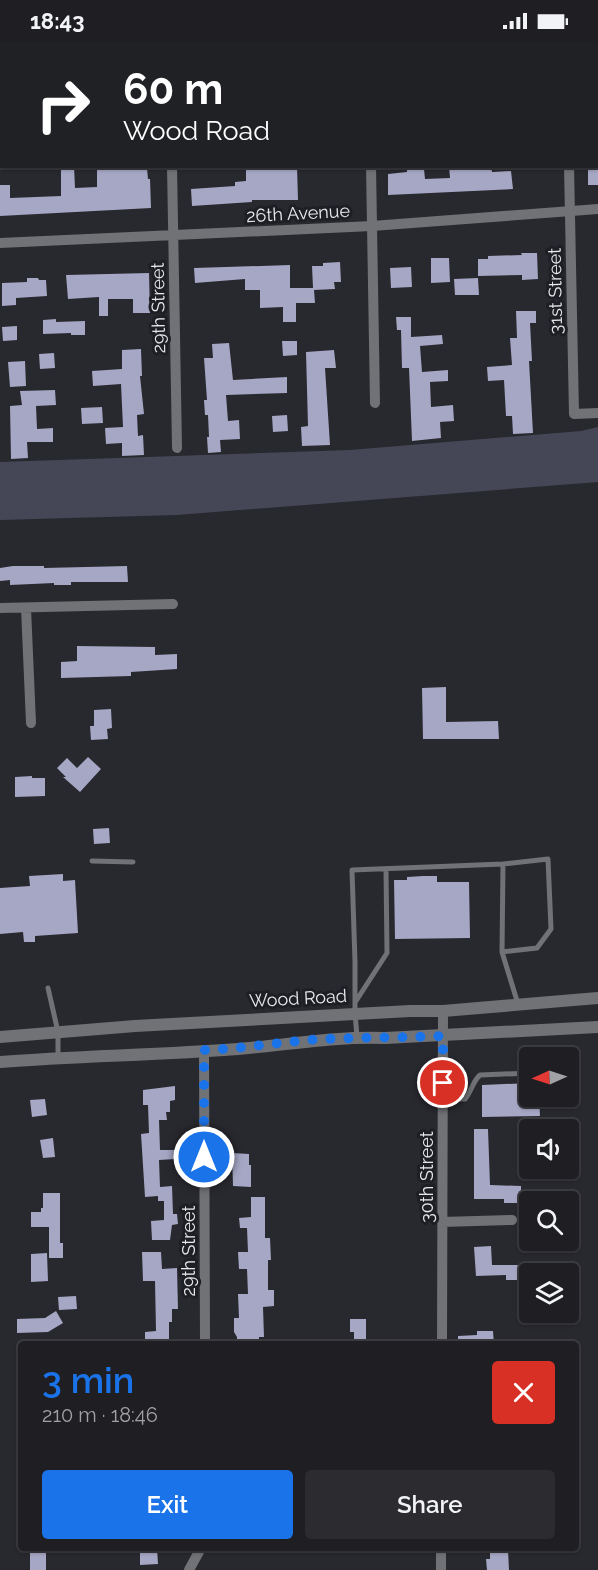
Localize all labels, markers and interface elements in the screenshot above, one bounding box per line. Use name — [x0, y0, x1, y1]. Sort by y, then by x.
text: 18:43 — [30, 8, 84, 34]
text: 60 m — [123, 65, 223, 114]
icon: right — [24, 66, 102, 144]
text: Wood Road — [123, 115, 270, 146]
street label: 26th Avenue — [246, 200, 351, 226]
street label: 31st Street — [544, 248, 566, 334]
street label: 29th Street — [147, 262, 169, 354]
street label: Wood Road — [249, 985, 347, 1011]
north arrow — [519, 1047, 579, 1107]
map controls — [519, 1047, 579, 1323]
pin — [417, 1057, 468, 1108]
icon: arrive — [426, 1066, 459, 1099]
button: sound — [519, 1119, 579, 1179]
position arrow — [172, 1125, 236, 1189]
street label: 30th Street — [416, 1131, 437, 1223]
button: search — [519, 1191, 579, 1251]
street label: 29th Street — [178, 1206, 199, 1296]
button: layers — [519, 1263, 579, 1323]
text: 3 min — [42, 1359, 134, 1401]
button: close — [492, 1361, 555, 1424]
text: 210 m · 18:46 — [42, 1403, 158, 1427]
button: Exit — [42, 1470, 293, 1539]
button: Share — [305, 1470, 555, 1539]

